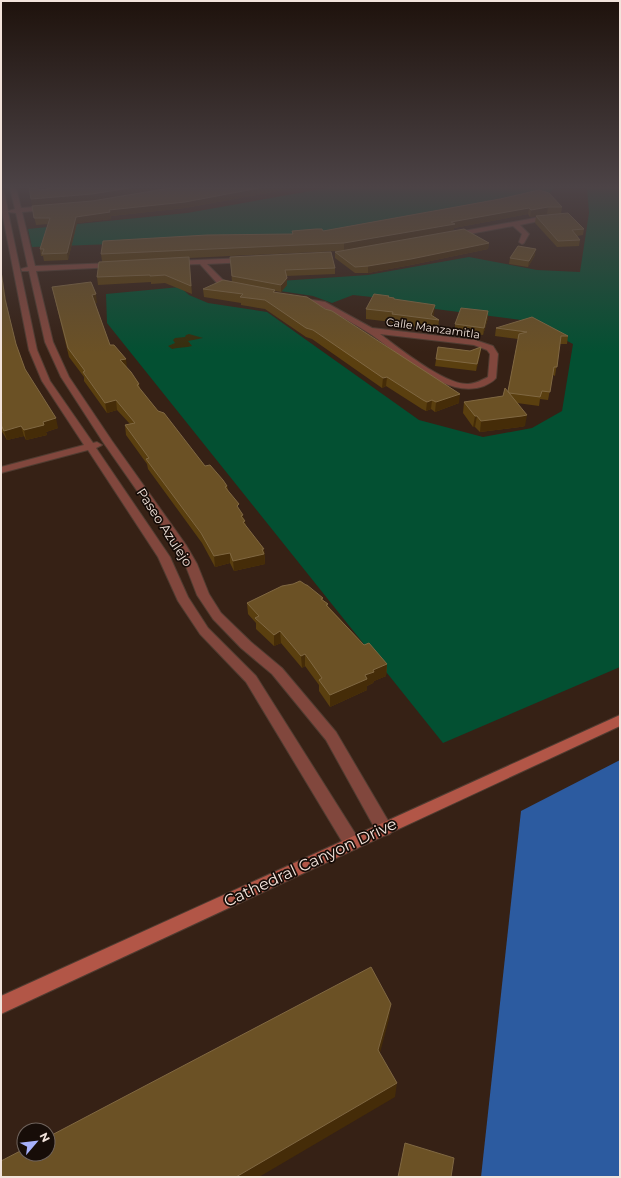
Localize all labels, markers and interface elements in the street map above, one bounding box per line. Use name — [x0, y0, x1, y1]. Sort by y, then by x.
street label: Calle Manzamitla — [385, 314, 481, 342]
street label: Paseo Azulejo — [134, 485, 196, 569]
street label: Cathedral Canyon Drive — [221, 814, 400, 911]
north arrow — [16, 1122, 56, 1162]
text: N — [37, 1130, 53, 1145]

